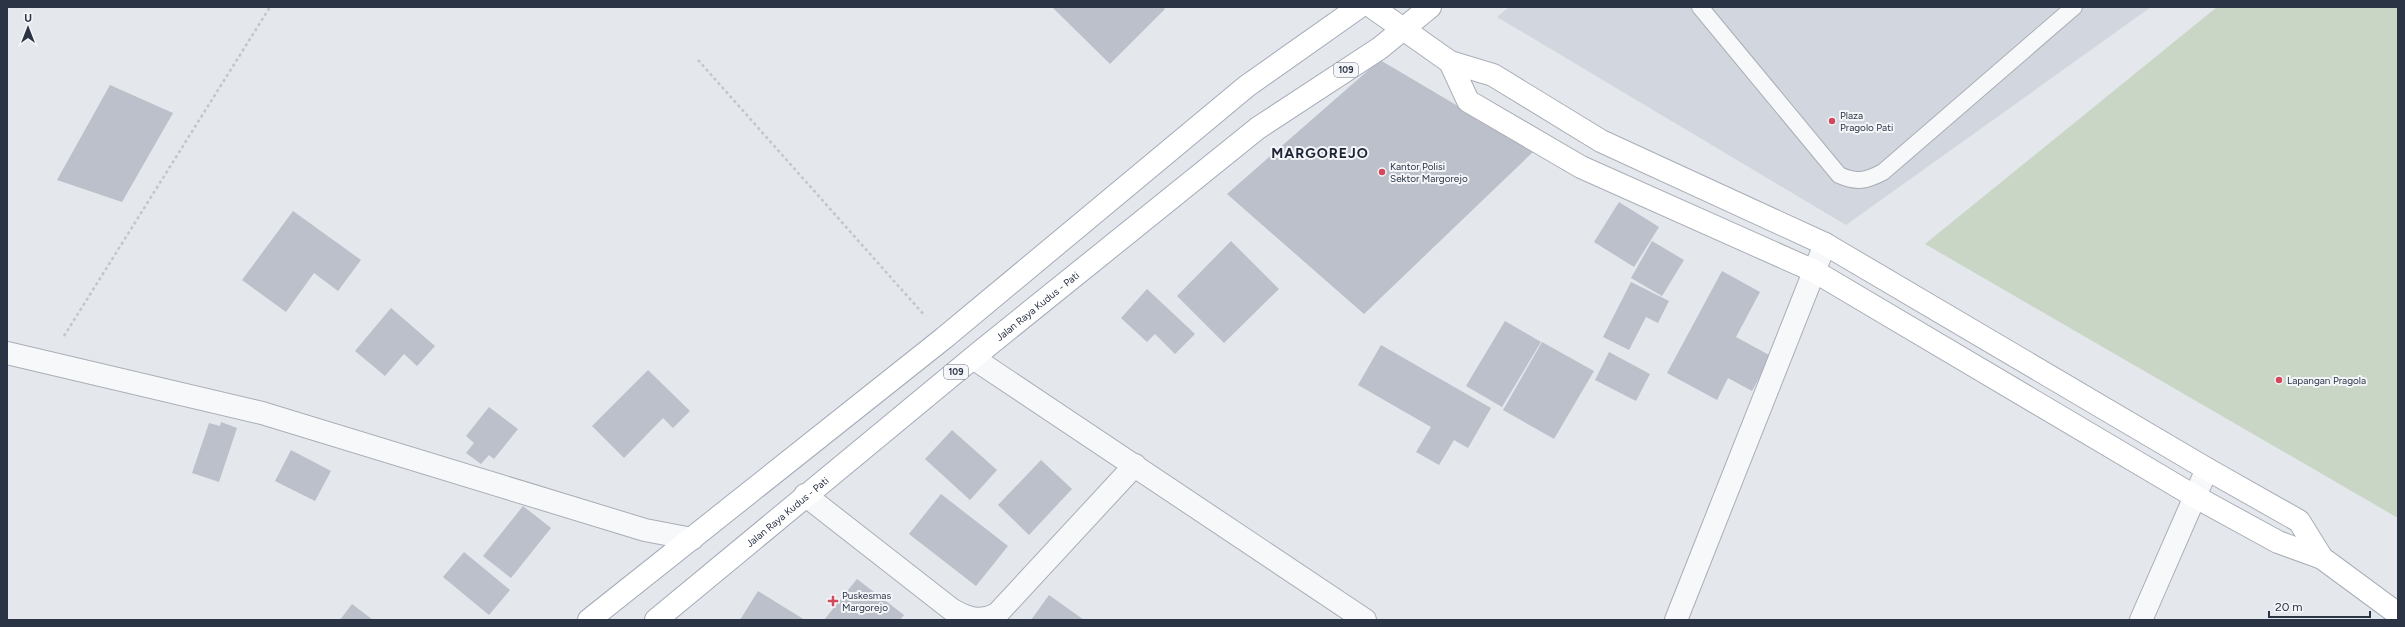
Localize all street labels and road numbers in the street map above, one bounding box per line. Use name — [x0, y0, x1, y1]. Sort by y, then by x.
road number: 109 — [1334, 63, 1358, 77]
street label: Jalan Raya Kudus - Pati — [993, 269, 1082, 344]
road number: 109 — [944, 365, 968, 379]
street label: Jalan Raya Kudus - Pati — [743, 474, 831, 550]

